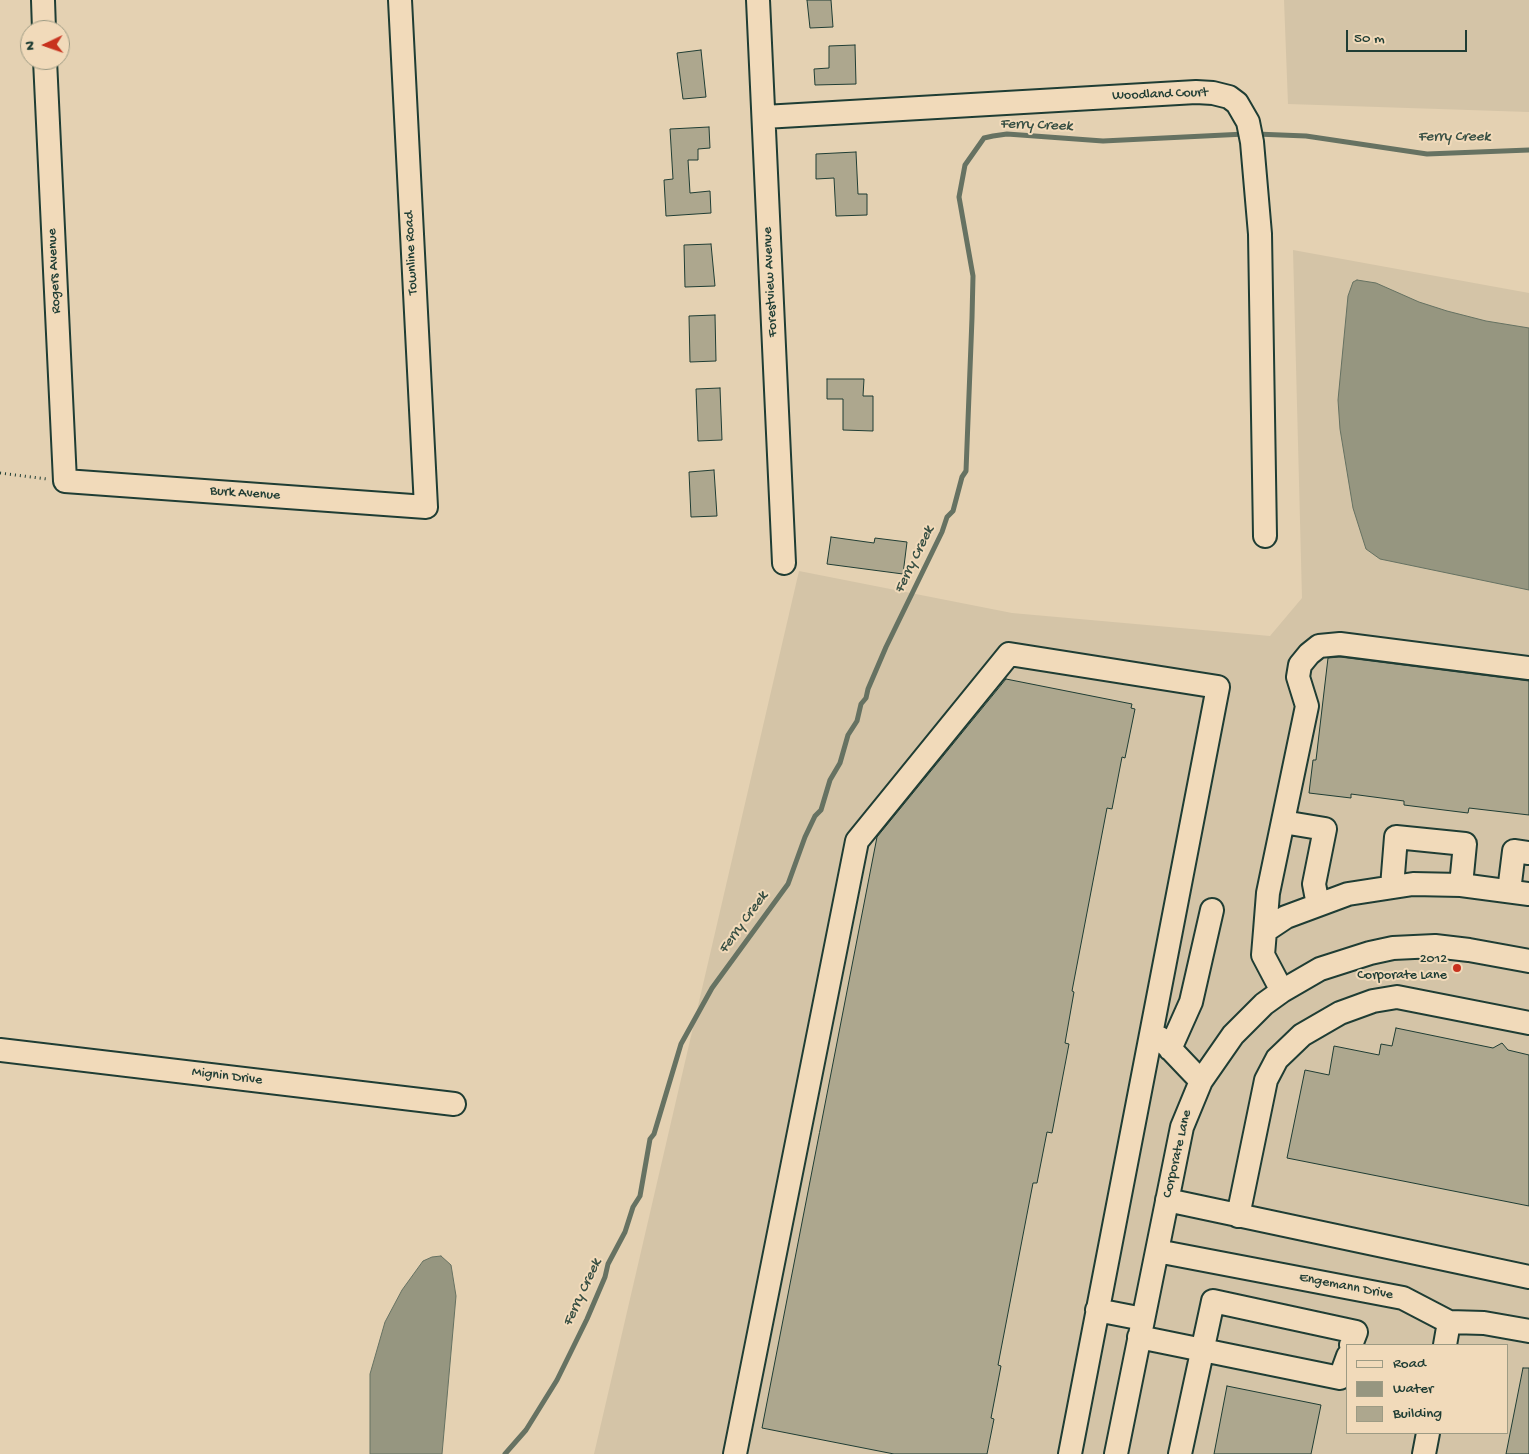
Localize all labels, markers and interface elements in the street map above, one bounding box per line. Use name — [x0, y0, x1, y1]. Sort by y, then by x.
north arrow — [20, 20, 70, 70]
scale bar — [1349, 20, 1470, 52]
text: 50 m — [1354, 30, 1385, 48]
text: N — [22, 41, 39, 51]
street label: Woodland Court — [1112, 85, 1208, 105]
water label: Ferry Creek — [999, 116, 1073, 136]
water label: Ferry Creek — [1418, 129, 1490, 147]
street label: Townline Road — [401, 211, 423, 295]
street label: Forestview Avenue — [760, 227, 782, 337]
street label: Rogers Avenue — [44, 228, 66, 314]
street label: Burk Avenue — [209, 483, 281, 505]
water label: Ferry Creek — [891, 523, 939, 597]
water label: Ferry Creek — [715, 888, 773, 958]
place label: 2012 Corporate Lane — [1357, 952, 1447, 984]
marker: 2012 Corporate Lane — [1451, 962, 1463, 974]
street label: Mignin Drive — [191, 1064, 263, 1090]
street label: Corporate Lane — [1160, 1108, 1196, 1200]
water label: Ferry Creek — [560, 1256, 606, 1330]
street label: Engemann Drive — [1298, 1270, 1394, 1304]
legend — [1346, 1344, 1509, 1434]
text: Road — [1393, 1355, 1426, 1373]
text: Water — [1393, 1380, 1433, 1398]
text: Building — [1393, 1405, 1442, 1423]

